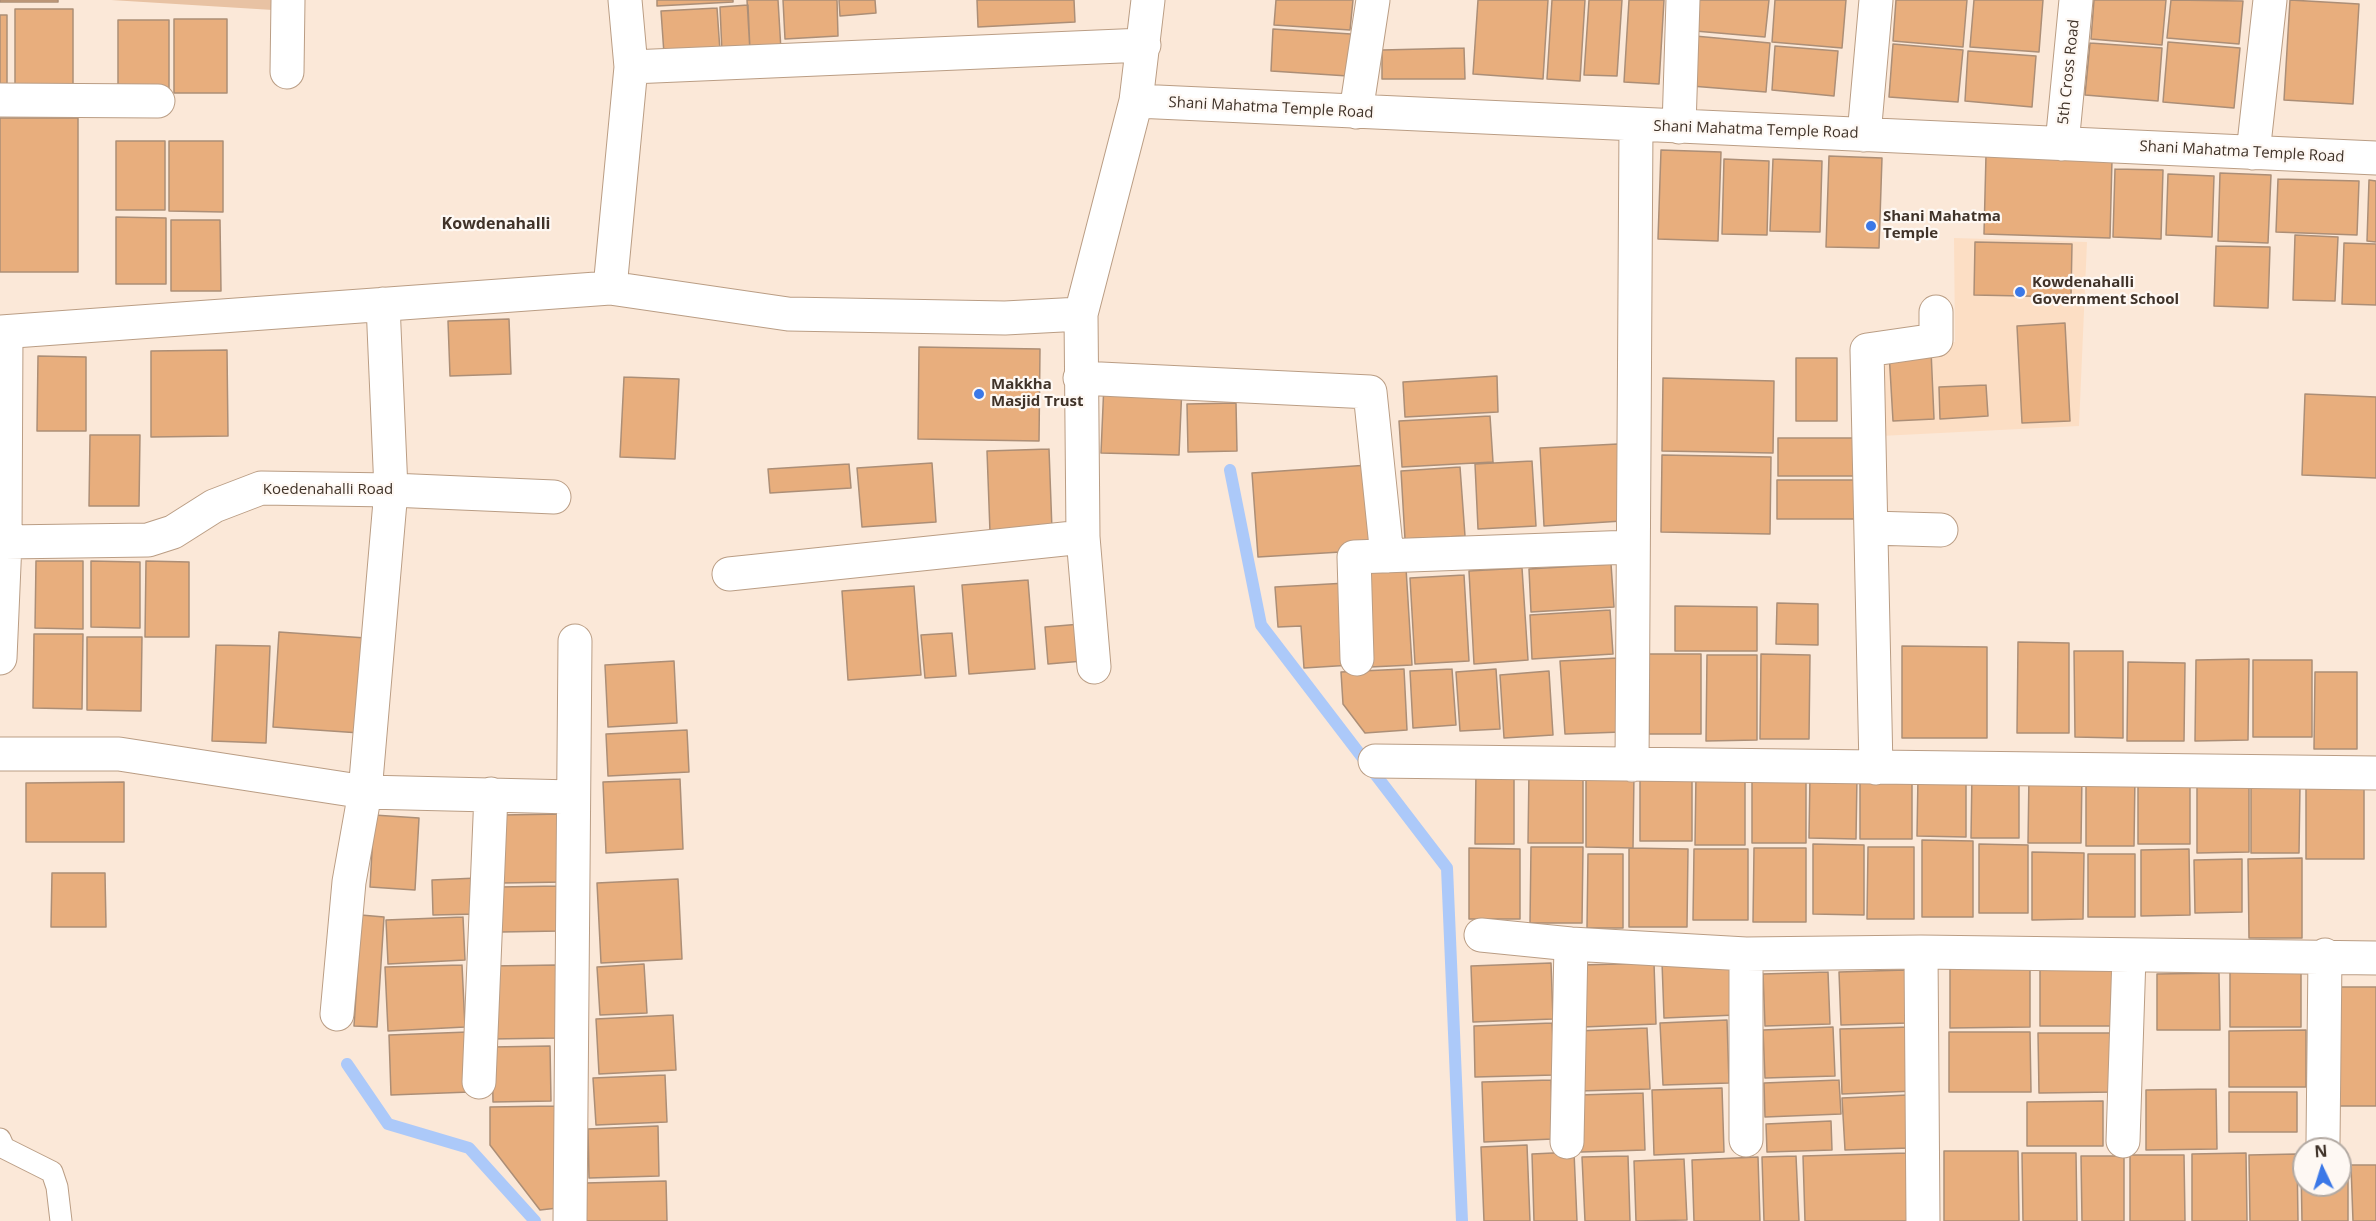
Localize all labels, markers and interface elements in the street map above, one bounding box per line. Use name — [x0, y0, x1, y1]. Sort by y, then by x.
street label: 5th Cross Road — [2055, 19, 2083, 125]
street label: Shani Mahatma Temple Road — [1168, 94, 1374, 122]
street label: Shani Mahatma Temple Road — [1653, 117, 1859, 143]
street label: Shani Mahatma Temple Road — [2139, 138, 2345, 166]
place label: Shani Mahatma Temple — [1883, 208, 2001, 243]
district label: Kowdenahalli — [442, 214, 550, 234]
marker: Shani Mahatma Temple — [1864, 219, 1878, 233]
place label: Kowdenahalli Government School — [2032, 274, 2179, 309]
marker: Kowdenahalli Government School — [2013, 285, 2027, 299]
place label: Makkha Masjid Trust — [991, 376, 1084, 411]
marker: Makkha Masjid Trust — [972, 387, 986, 401]
street label: Koedenahalli Road — [263, 481, 393, 499]
north arrow — [2292, 1137, 2352, 1197]
text: N — [2314, 1140, 2328, 1162]

